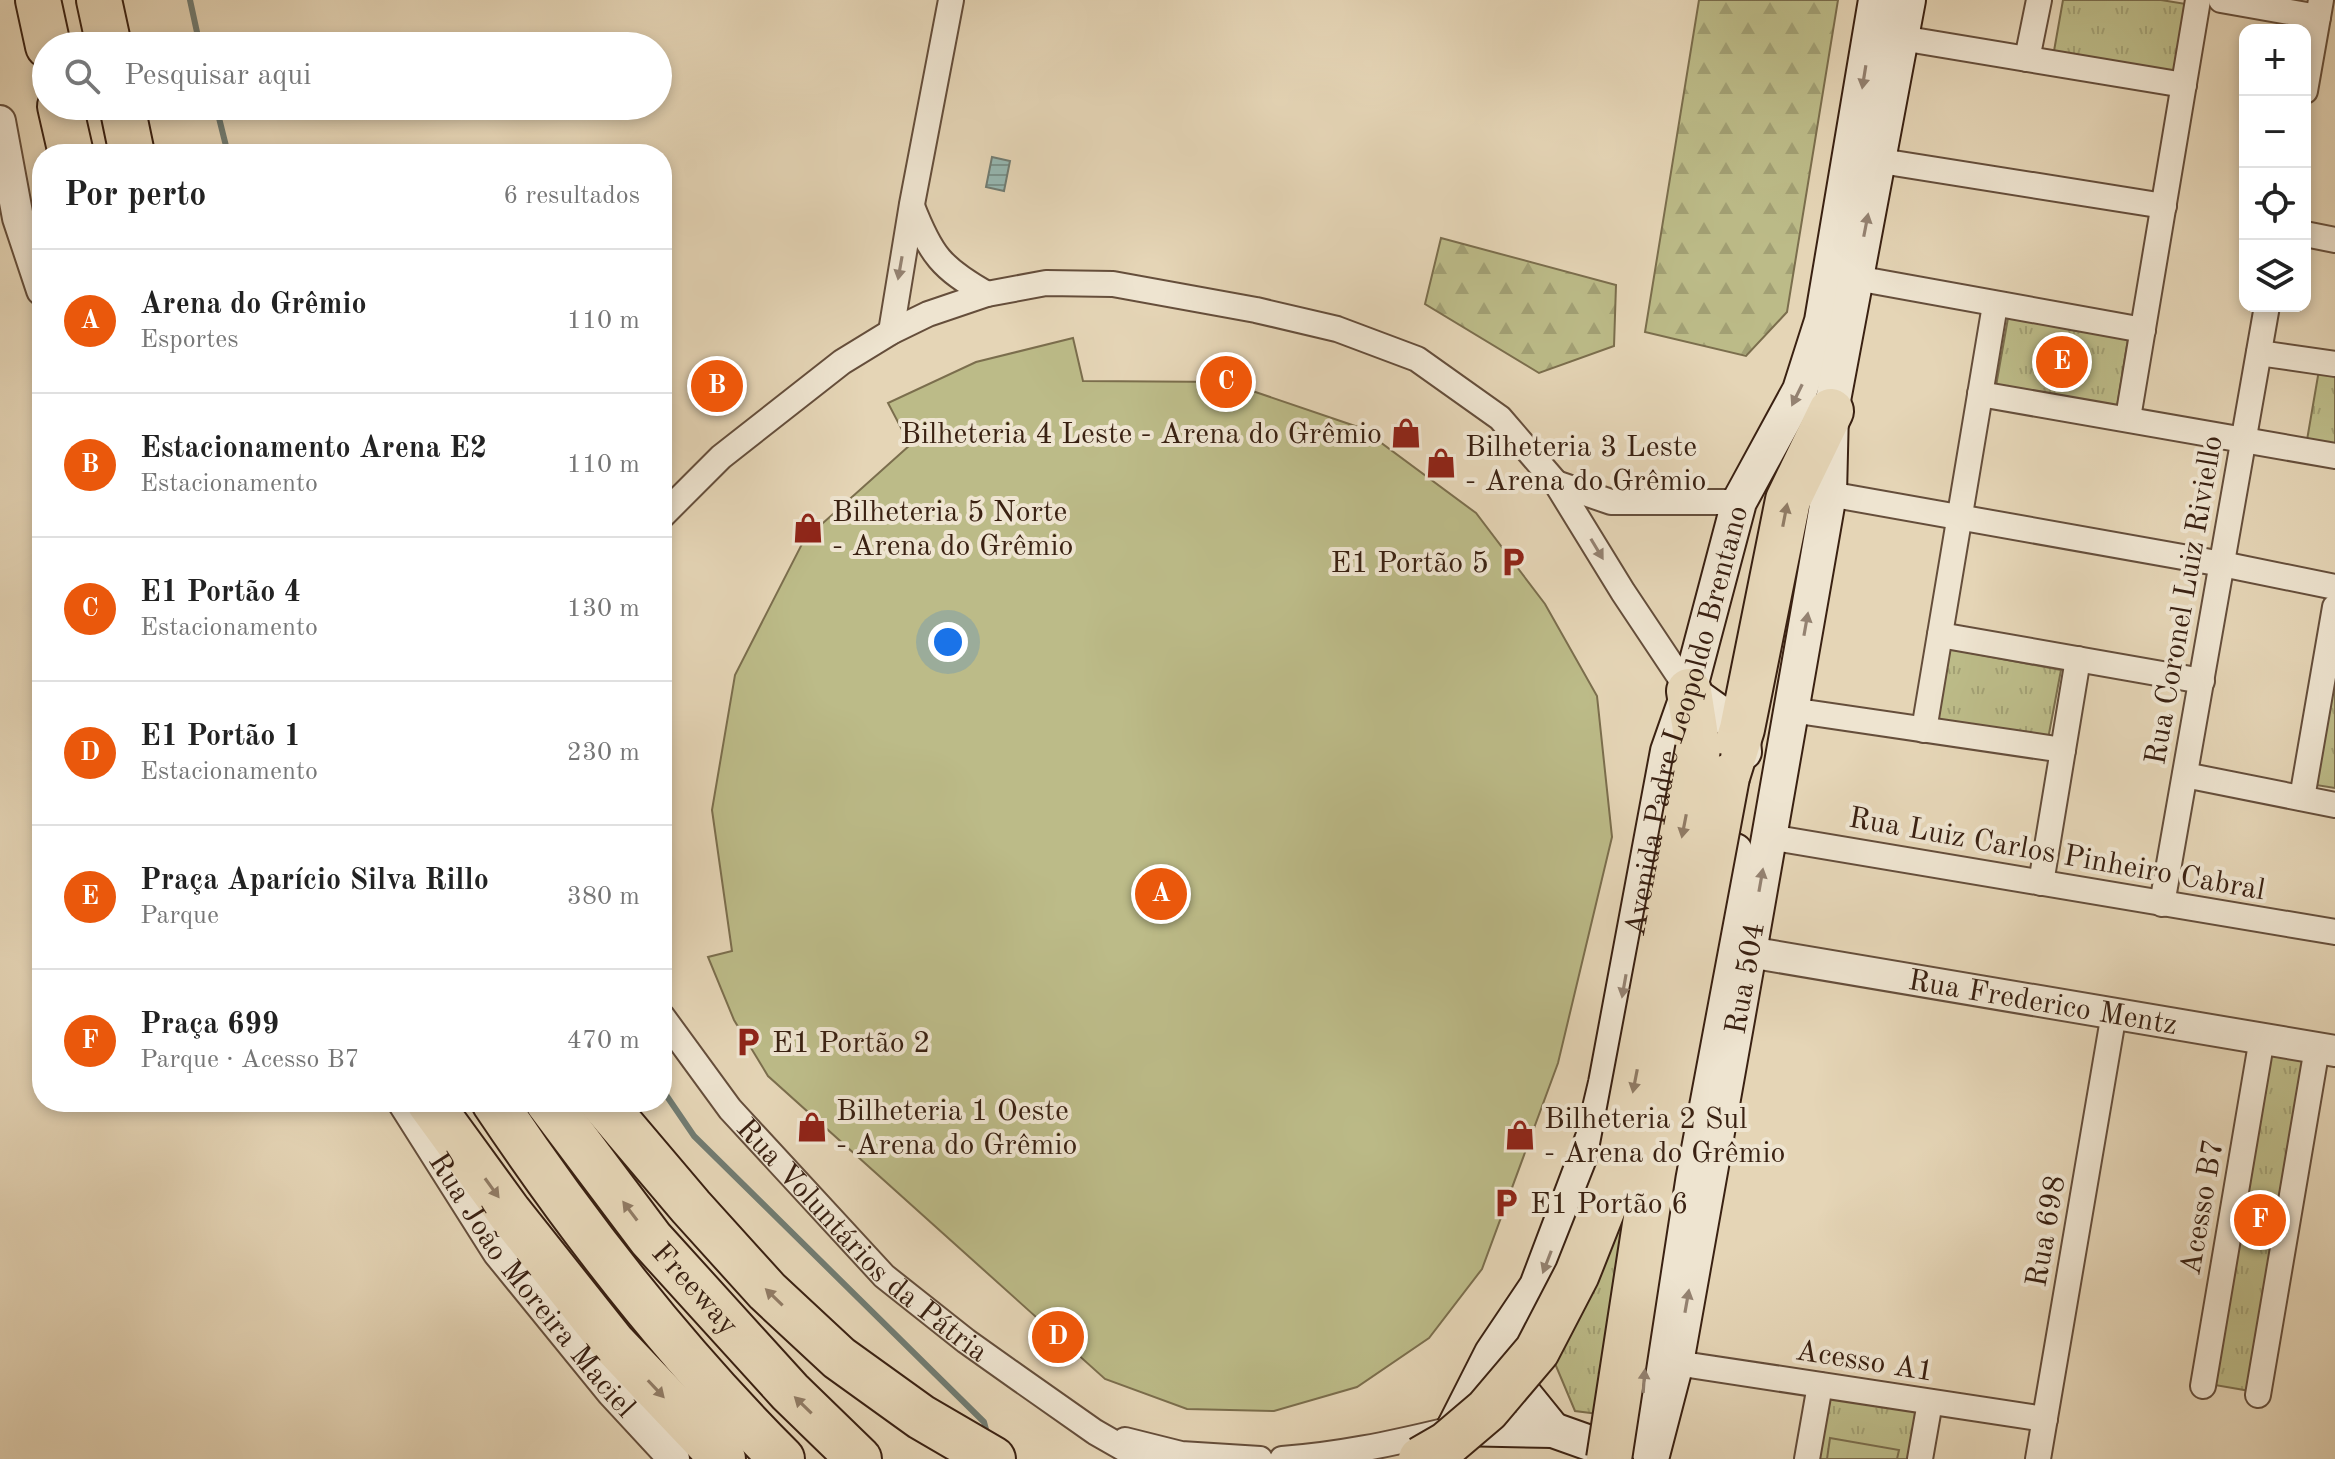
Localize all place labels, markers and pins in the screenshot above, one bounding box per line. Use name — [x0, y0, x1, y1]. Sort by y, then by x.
pin: E — [2036, 332, 2088, 392]
pin: C — [1200, 352, 1252, 412]
pin: B — [691, 356, 743, 416]
shop icon: Bilheteria 4 Leste - Arena do Grêmio — [1389, 416, 1423, 450]
place label: Bilheteria 4 Leste - Arena do Grêmio — [900, 420, 1382, 450]
place label: Bilheteria 3 Leste - Arena do Grêmio — [1465, 433, 1706, 497]
shop icon: Bilheteria 3 Leste - Arena do Grêmio — [1424, 446, 1458, 480]
place label: Bilheteria 5 Norte - Arena do Grêmio — [832, 498, 1073, 562]
shop icon: Bilheteria 5 Norte - Arena do Grêmio — [791, 511, 825, 545]
parking icon: E1 Portão 5 — [1496, 545, 1530, 579]
place label: E1 Portão 5 — [1330, 549, 1489, 579]
pin: A — [1135, 864, 1187, 924]
parking icon: E1 Portão 2 — [731, 1025, 765, 1059]
place label: E1 Portão 2 — [772, 1029, 931, 1059]
place label: Bilheteria 1 Oeste - Arena do Grêmio — [836, 1097, 1077, 1161]
place label: Bilheteria 2 Sul - Arena do Grêmio — [1544, 1105, 1785, 1169]
shop icon: Bilheteria 1 Oeste - Arena do Grêmio — [795, 1110, 829, 1144]
shop icon: Bilheteria 2 Sul - Arena do Grêmio — [1503, 1118, 1537, 1152]
parking icon: E1 Portão 6 — [1489, 1186, 1523, 1220]
place label: E1 Portão 6 — [1530, 1190, 1689, 1220]
pin: F — [2234, 1190, 2286, 1250]
pin: D — [1032, 1307, 1084, 1367]

